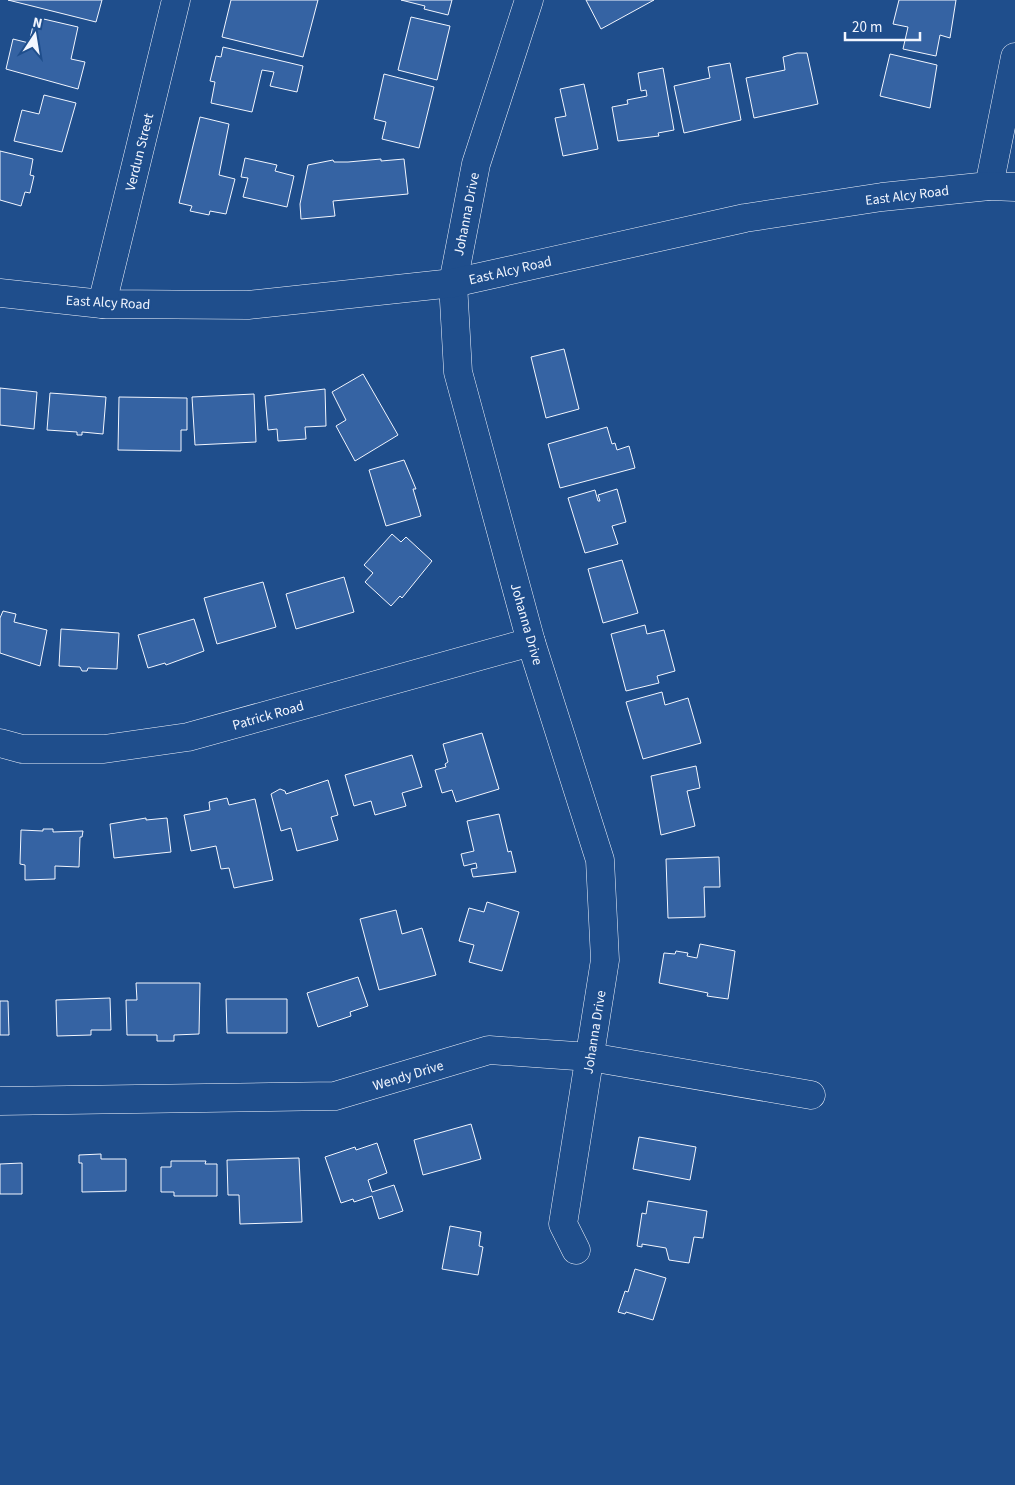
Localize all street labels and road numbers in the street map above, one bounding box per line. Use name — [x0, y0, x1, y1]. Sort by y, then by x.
street label: Verdun Street — [121, 111, 159, 193]
street label: Johanna Drive — [449, 171, 485, 258]
street label: East Alcy Road — [864, 181, 950, 211]
street label: East Alcy Road — [467, 252, 554, 290]
street label: East Alcy Road — [65, 291, 151, 315]
street label: Johanna Drive — [505, 581, 547, 668]
street label: Patrick Road — [230, 696, 306, 736]
street label: Johanna Drive — [579, 989, 611, 1075]
street label: Wendy Drive — [370, 1056, 446, 1096]

